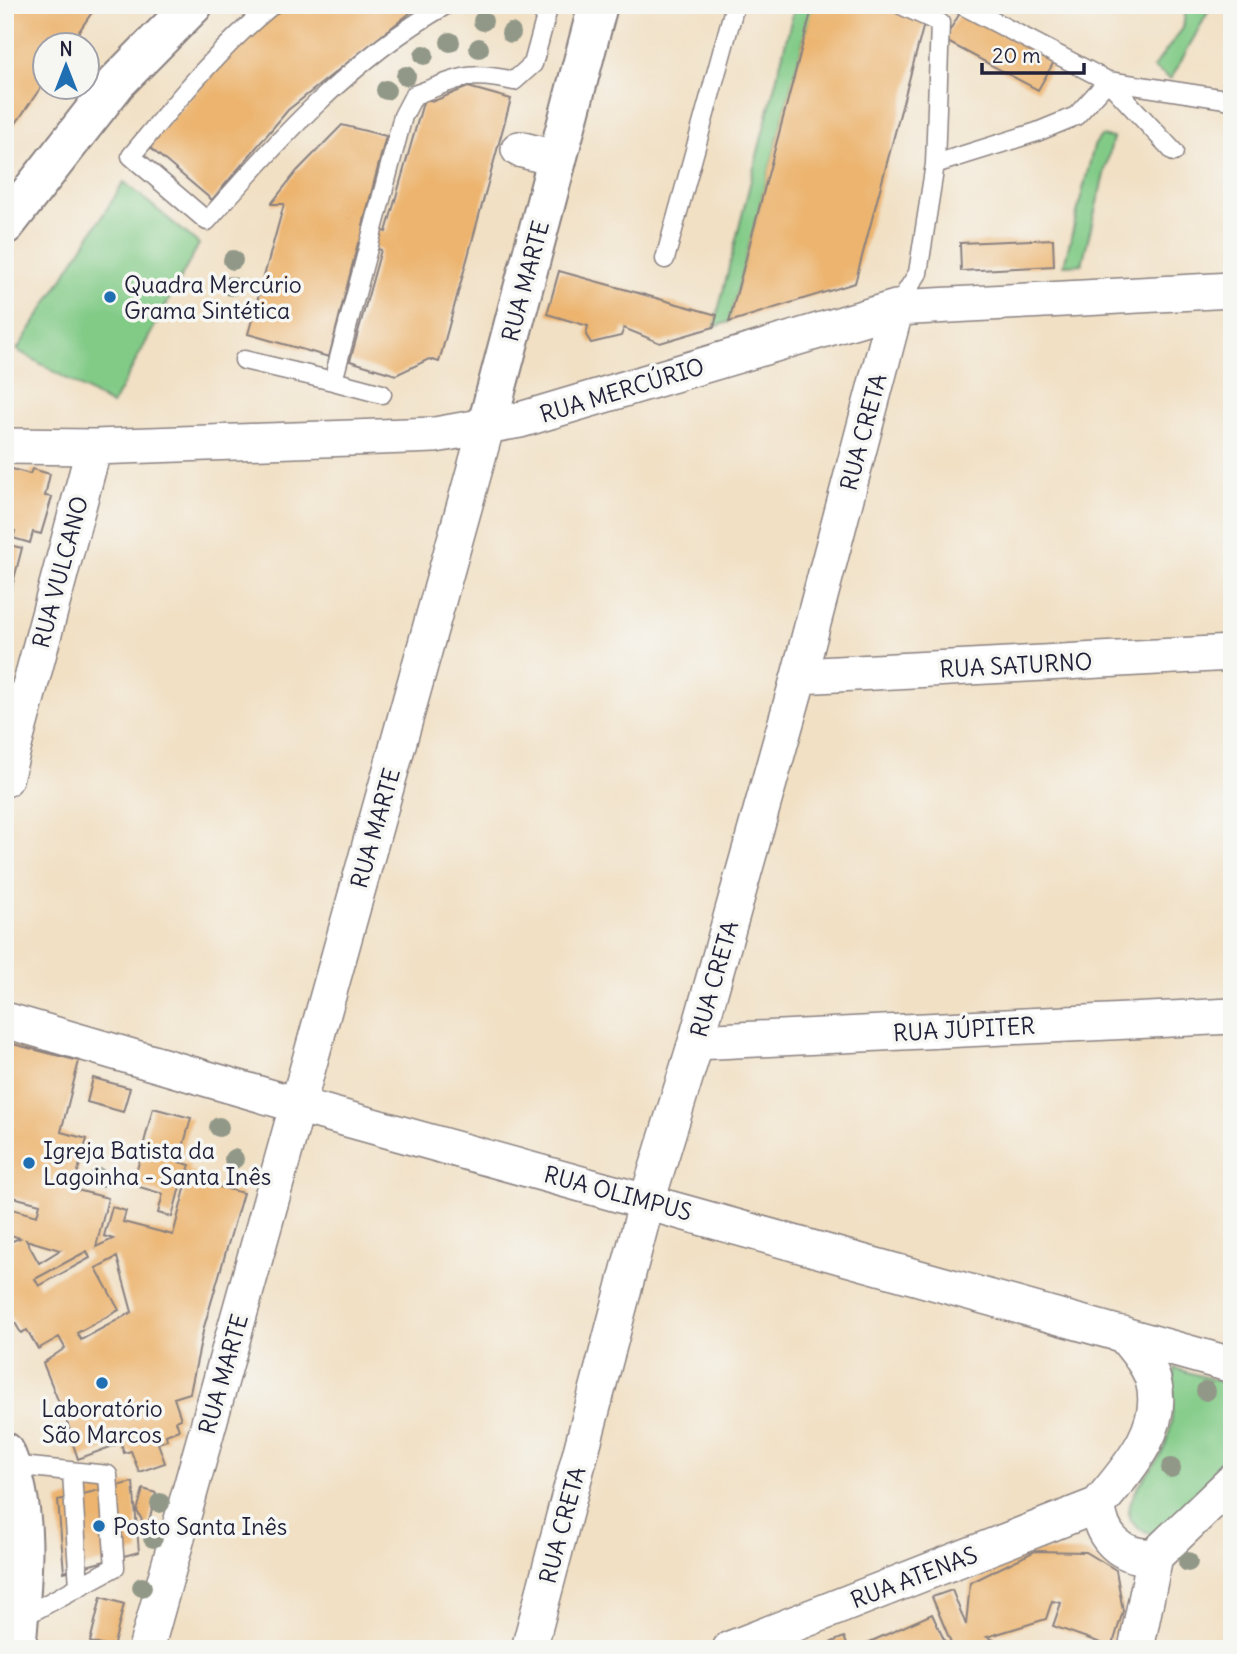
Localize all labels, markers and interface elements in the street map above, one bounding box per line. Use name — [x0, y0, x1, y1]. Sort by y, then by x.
north arrow — [32, 32, 102, 102]
scale bar — [982, 32, 1083, 76]
text: N — [59, 37, 73, 61]
text: 20 m — [992, 42, 1041, 69]
street label: RUA MARTE — [495, 218, 555, 344]
place label: Quadra Mercúrio Grama Sintética — [124, 270, 302, 325]
marker: Quadra Mercúrio Grama Sintética — [102, 289, 118, 305]
street label: RUA MERCÚRIO — [536, 351, 708, 429]
street label: RUA CRETA — [834, 370, 892, 494]
street label: RUA VULCANO — [26, 493, 94, 651]
street label: RUA SATURNO — [939, 647, 1093, 683]
street label: RUA MARTE — [344, 765, 406, 891]
street label: RUA CRETA — [684, 917, 744, 1041]
street label: RUA JÚPITER — [892, 1011, 1036, 1047]
place label: Igreja Batista da Lagoinha - Santa Inês — [43, 1136, 271, 1191]
marker: Igreja Batista da Lagoinha - Santa Inês — [21, 1155, 37, 1171]
street label: RUA OLIMPUS — [541, 1159, 695, 1227]
street label: RUA MARTE — [192, 1311, 254, 1437]
marker: Laboratório São Marcos — [94, 1375, 110, 1391]
place label: Laboratório São Marcos — [41, 1394, 163, 1449]
street label: RUA CRETA — [533, 1463, 591, 1587]
place label: Posto Santa Inês — [113, 1512, 287, 1541]
marker: Posto Santa Inês — [91, 1518, 107, 1534]
street label: RUA ATENAS — [847, 1540, 981, 1614]

